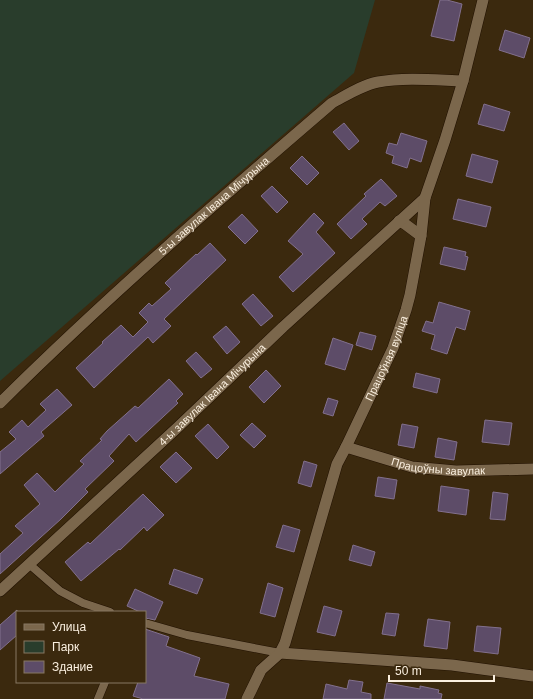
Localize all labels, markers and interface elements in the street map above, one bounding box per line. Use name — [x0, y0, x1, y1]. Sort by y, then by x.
street label: 5-ы завулак Івана Мічурына — [156, 154, 272, 257]
street label: Працоўная вуліца — [363, 313, 410, 403]
street label: 4-ы завулак Івана Мічурына — [156, 341, 268, 448]
street label: Працоўны завулак — [390, 455, 485, 477]
legend — [16, 611, 146, 683]
text: Улица — [52, 620, 86, 634]
text: Парк — [52, 640, 80, 654]
scale bar — [389, 657, 494, 683]
text: Здание — [52, 660, 93, 674]
text: 50 m — [395, 664, 422, 678]

